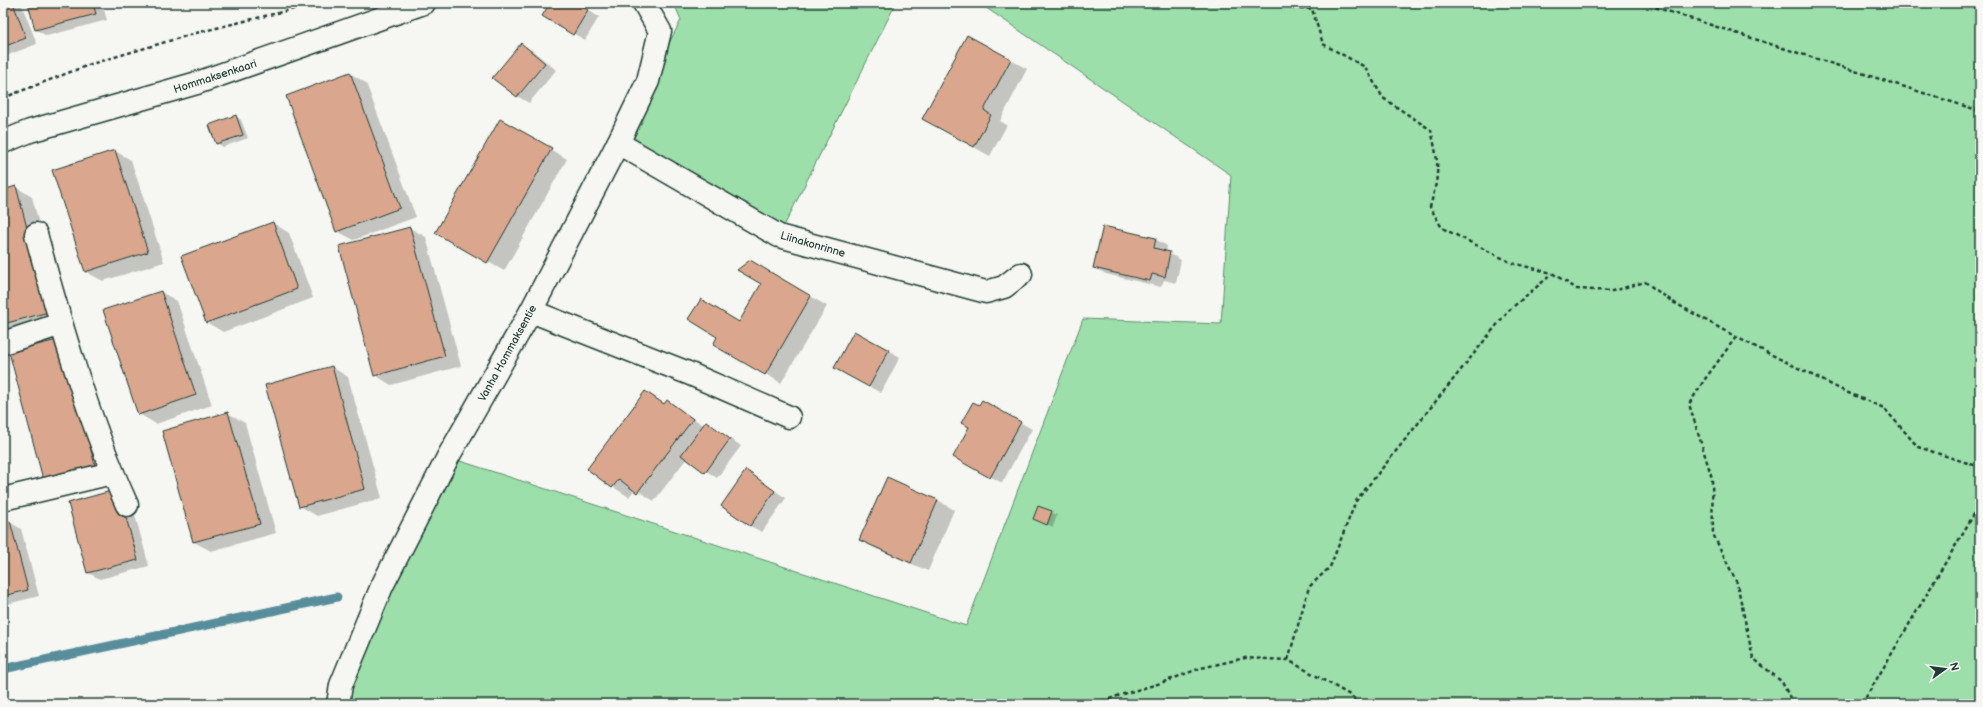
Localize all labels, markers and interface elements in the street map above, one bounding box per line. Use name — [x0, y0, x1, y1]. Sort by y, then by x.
street label: Hommaksenkaari — [172, 57, 258, 96]
street label: Liinakonrinne — [779, 229, 847, 260]
street label: Vanha Hommaksentie — [475, 302, 540, 404]
north arrow — [1925, 649, 1965, 689]
text: N — [1947, 661, 1962, 672]

